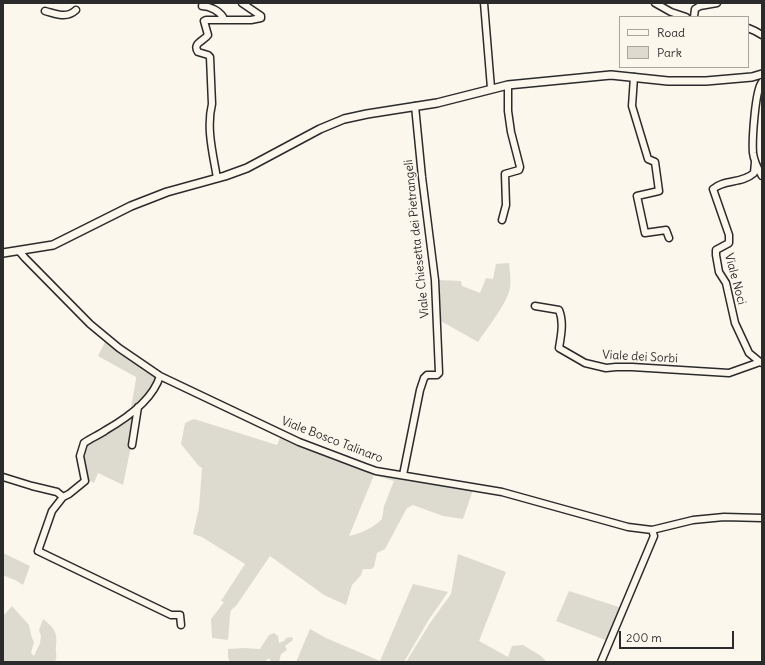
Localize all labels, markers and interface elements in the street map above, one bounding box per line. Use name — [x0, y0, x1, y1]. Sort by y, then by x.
legend — [619, 16, 749, 68]
text: Road — [657, 25, 685, 40]
text: Park — [657, 45, 682, 60]
street label: Viale Chiesetta dei Pietrangeli — [402, 159, 432, 319]
street label: Viale Noci — [721, 252, 749, 306]
street label: Viale dei Sorbi — [602, 348, 678, 366]
street label: Viale Bosco Talinaro — [279, 414, 385, 466]
scale bar — [621, 623, 736, 649]
text: 200 m — [626, 630, 662, 645]

